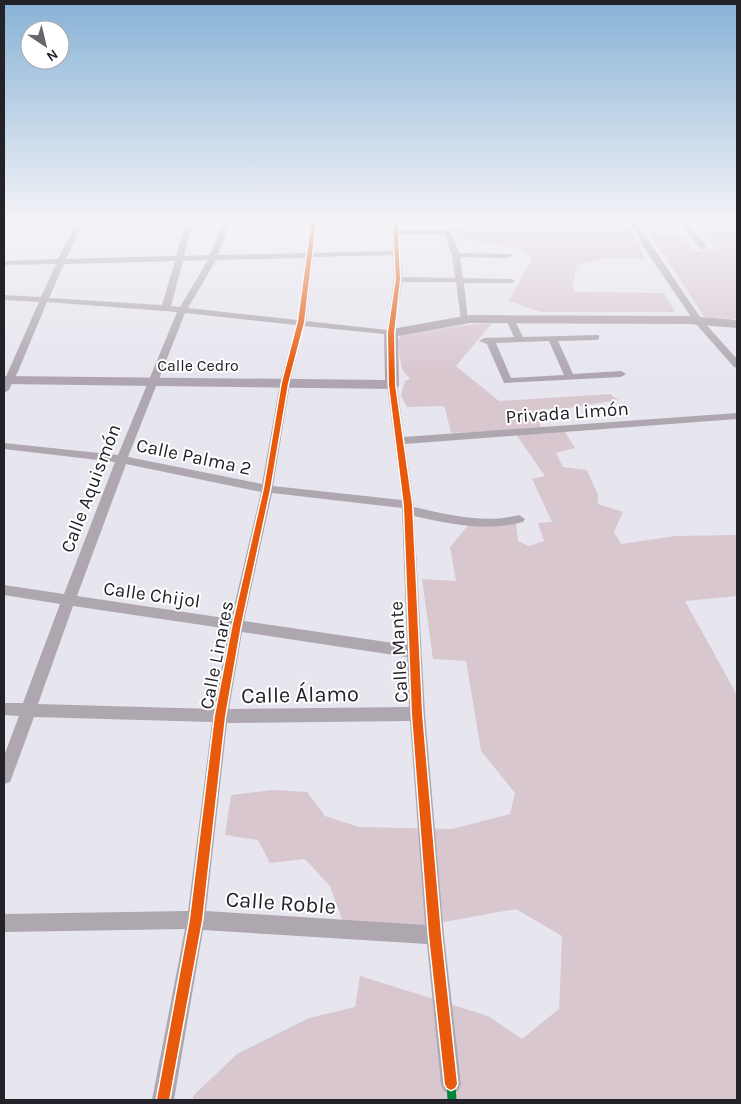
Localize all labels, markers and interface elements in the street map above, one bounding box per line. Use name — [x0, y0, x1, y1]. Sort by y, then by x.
north arrow — [20, 20, 70, 70]
text: N — [43, 45, 61, 65]
street label: Calle Cedro — [157, 356, 239, 375]
street label: Privada Limón — [505, 398, 629, 428]
street label: Calle Aquismón — [56, 421, 126, 556]
street label: Calle Palma 2 — [134, 434, 253, 480]
street label: Calle Chijol — [102, 577, 202, 613]
street label: Calle Linares — [196, 599, 238, 711]
street label: Calle Mante — [385, 600, 413, 703]
street label: Calle Álamo — [241, 680, 359, 709]
street label: Calle Roble — [225, 886, 337, 920]

